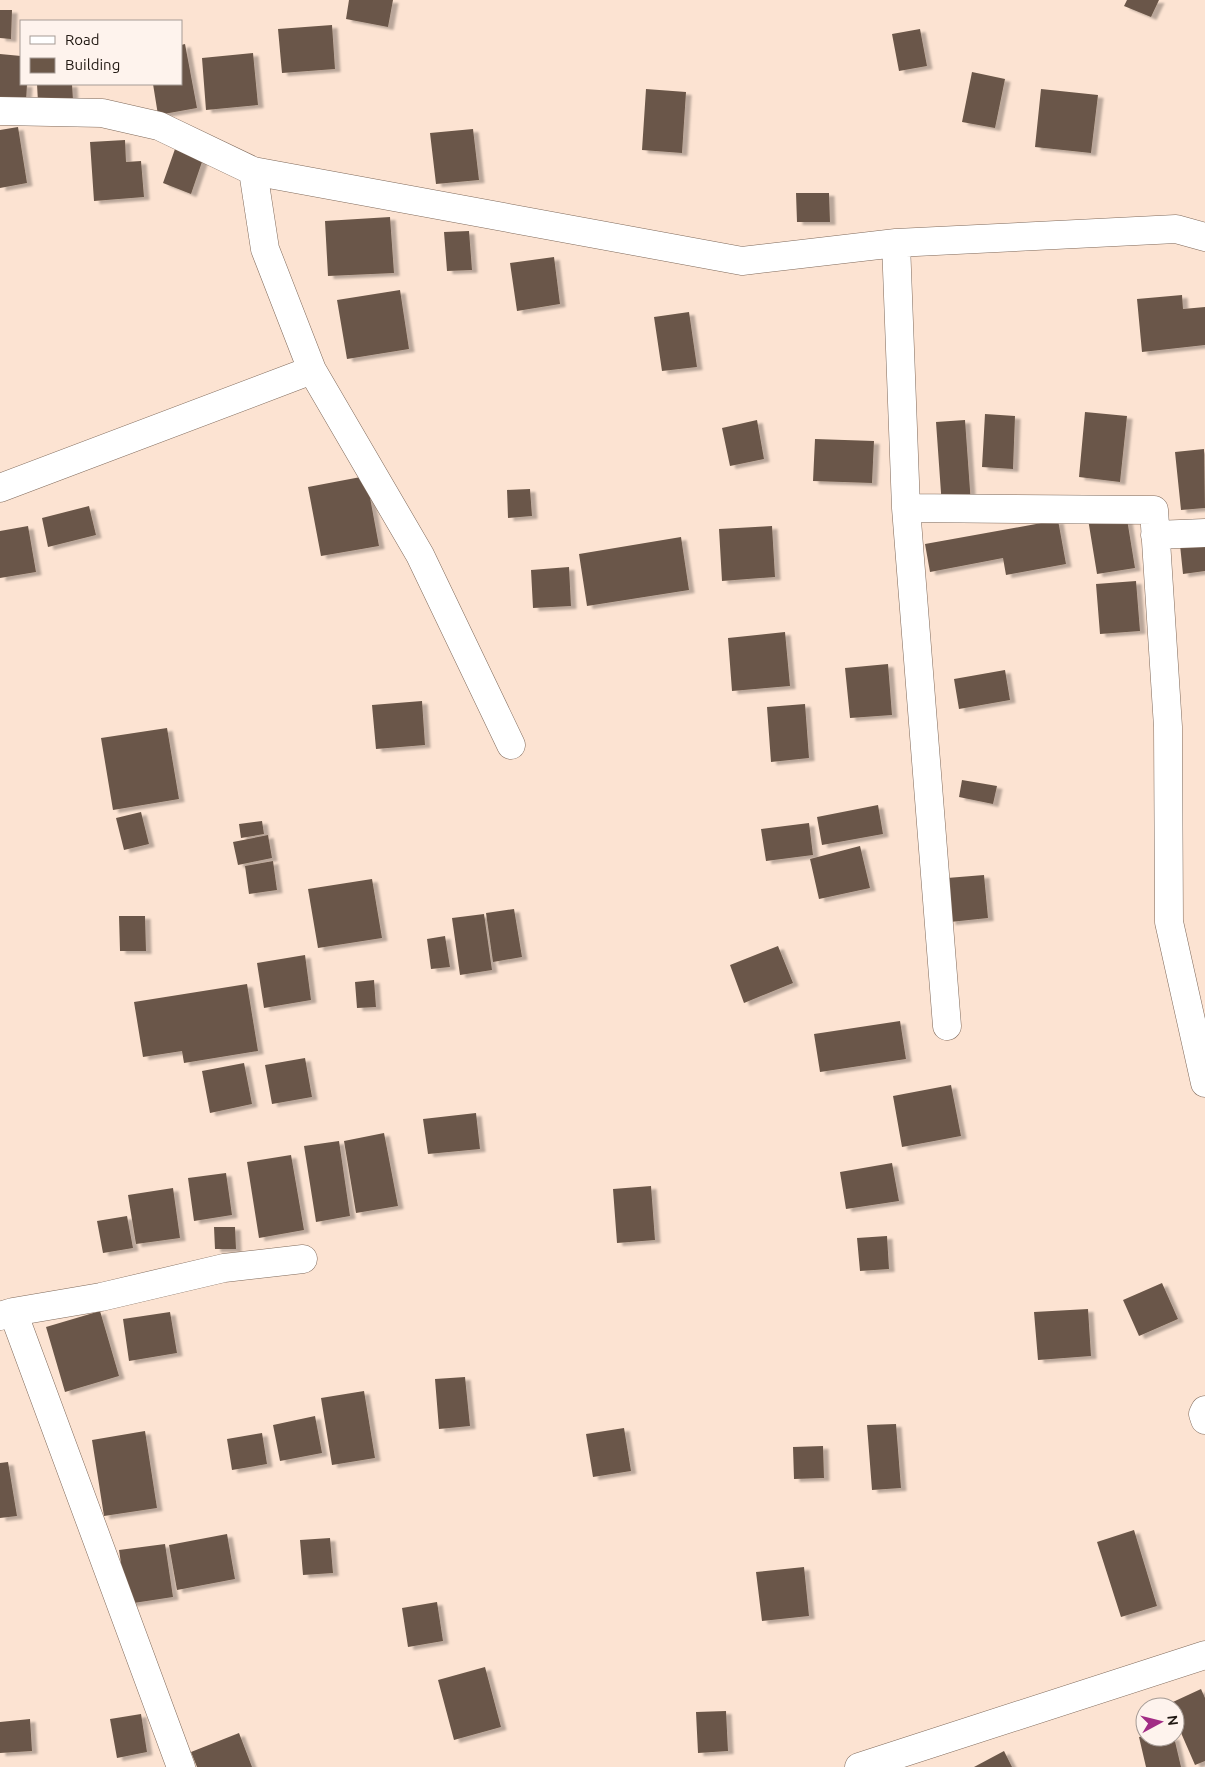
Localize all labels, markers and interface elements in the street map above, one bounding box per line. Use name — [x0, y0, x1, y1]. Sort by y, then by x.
legend — [20, 20, 182, 85]
text: Road — [65, 31, 100, 48]
text: Building — [65, 56, 120, 73]
north arrow — [1135, 1697, 1185, 1747]
text: N — [1164, 1714, 1181, 1727]

